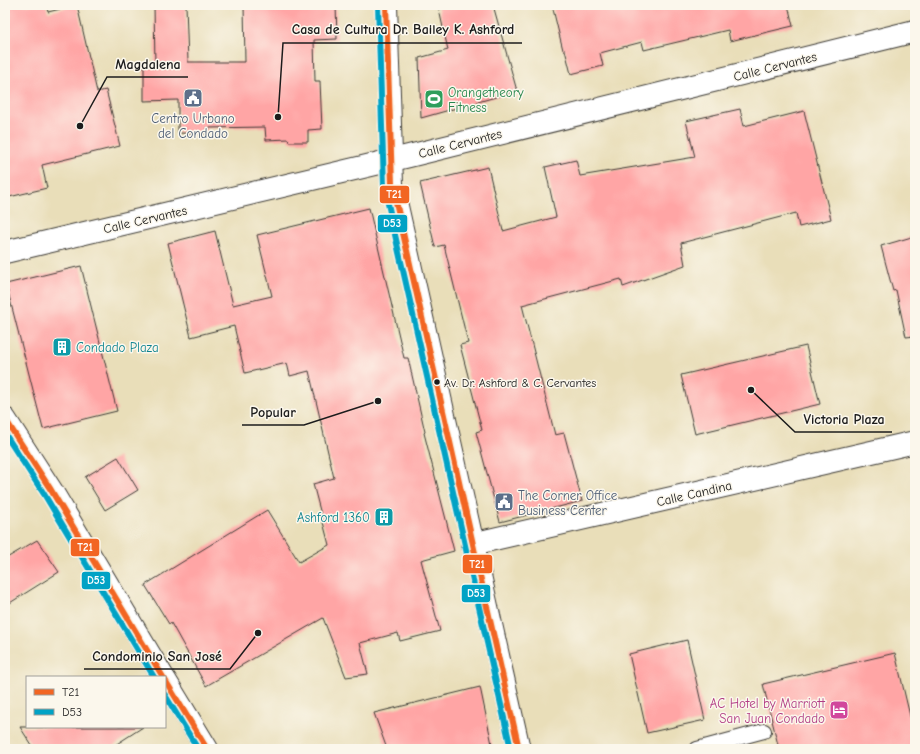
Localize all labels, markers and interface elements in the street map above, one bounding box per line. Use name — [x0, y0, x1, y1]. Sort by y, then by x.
callout: Casa de Cultura Dr. Bailey K. Ashford — [283, 17, 522, 43]
text: Casa de Cultura Dr. Bailey K. Ashford — [292, 21, 514, 38]
street label: Calle Cervantes — [732, 49, 818, 84]
callout: Magdalena — [107, 51, 188, 77]
text: Magdalena — [115, 56, 181, 73]
place label: Orangetheory Fitness — [448, 85, 524, 115]
public building icon: Centro Urbano del Condado — [182, 87, 204, 109]
sports icon: Orangetheory Fitness — [423, 88, 445, 110]
place label: Centro Urbano del Condado — [151, 111, 235, 141]
street label: Calle Cervantes — [417, 126, 503, 161]
line badge: T21 — [379, 185, 410, 204]
text: T21 — [386, 188, 402, 201]
street label: Calle Cervantes — [102, 203, 188, 236]
line badge: D53 — [377, 214, 408, 233]
text: D53 — [383, 217, 401, 230]
building icon: Condado Plaza — [51, 336, 73, 358]
place label: Condado Plaza — [76, 340, 159, 355]
place label: Av. Dr. Ashford & C. Cervantes — [444, 376, 596, 390]
marker: Av. Dr. Ashford & C. Cervantes — [432, 377, 442, 387]
callout: Popular — [242, 399, 304, 425]
text: Popular — [250, 404, 296, 421]
callout: Victoria Plaza — [795, 406, 892, 432]
text: Victoria Plaza — [803, 411, 885, 428]
street label: Calle Candina — [655, 478, 733, 509]
place label: The Corner Office Business Center — [518, 488, 618, 518]
public building icon: The Corner Office Business Center — [493, 491, 515, 513]
building icon: Ashford 1360 — [373, 506, 395, 528]
place label: Ashford 1360 — [297, 510, 370, 525]
line badge: T21 — [70, 538, 100, 557]
text: T21 — [77, 541, 93, 554]
line badge: T21 — [462, 554, 493, 574]
text: T21 — [469, 558, 485, 571]
line badge: D53 — [81, 571, 111, 590]
text: D53 — [87, 574, 105, 587]
line badge: D53 — [461, 584, 491, 603]
text: D53 — [467, 587, 485, 600]
callout: Condominio San José — [84, 643, 230, 669]
text: Condominio San José — [92, 648, 222, 665]
legend — [26, 676, 166, 728]
text: T21 — [62, 685, 80, 699]
place label: AC Hotel by Marriott San Juan Condado — [710, 696, 826, 726]
hotel icon: AC Hotel by Marriott San Juan Condado — [828, 699, 850, 721]
text: D53 — [62, 705, 82, 719]

